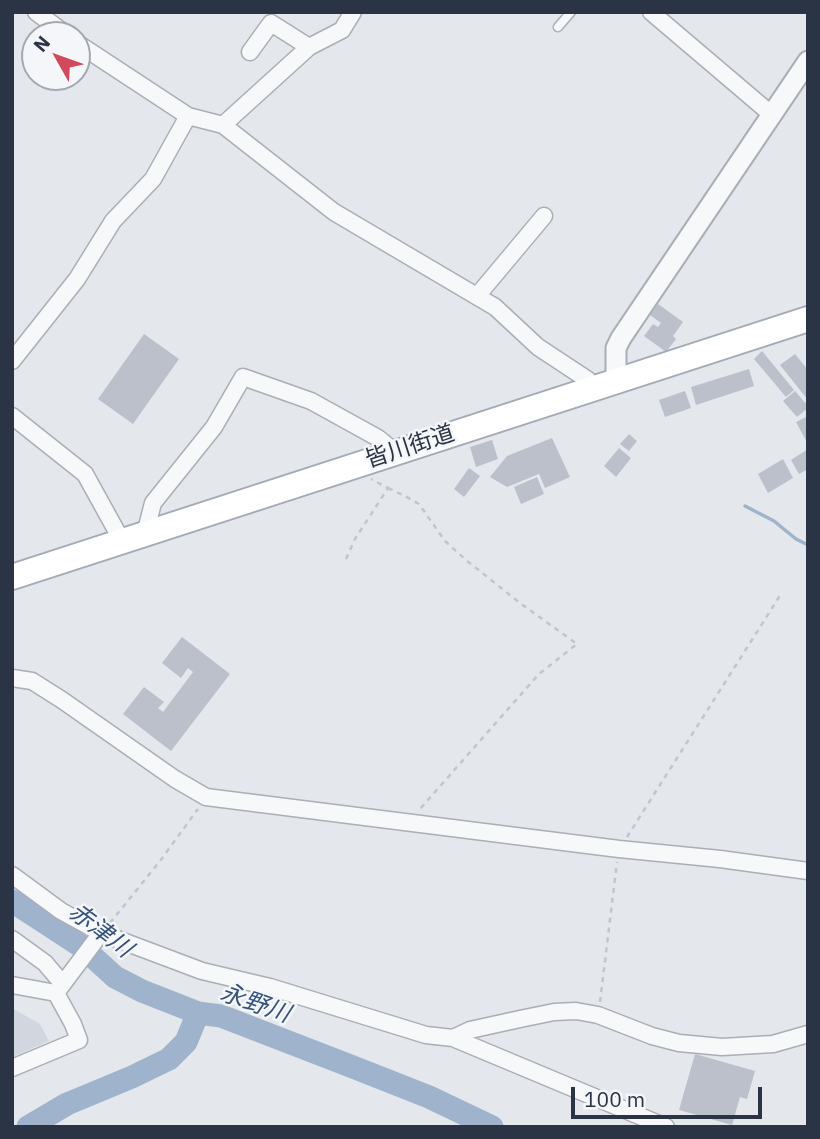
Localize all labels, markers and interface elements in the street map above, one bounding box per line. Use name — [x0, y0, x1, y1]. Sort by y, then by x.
north arrow — [21, 21, 91, 91]
text: N — [28, 31, 55, 57]
street label: 皆川街道 — [362, 420, 458, 474]
water label: 赤津川 — [63, 898, 137, 964]
water label: 永野川 — [216, 979, 294, 1029]
scale bar — [575, 1072, 766, 1116]
text: 100 m — [584, 1085, 645, 1113]

